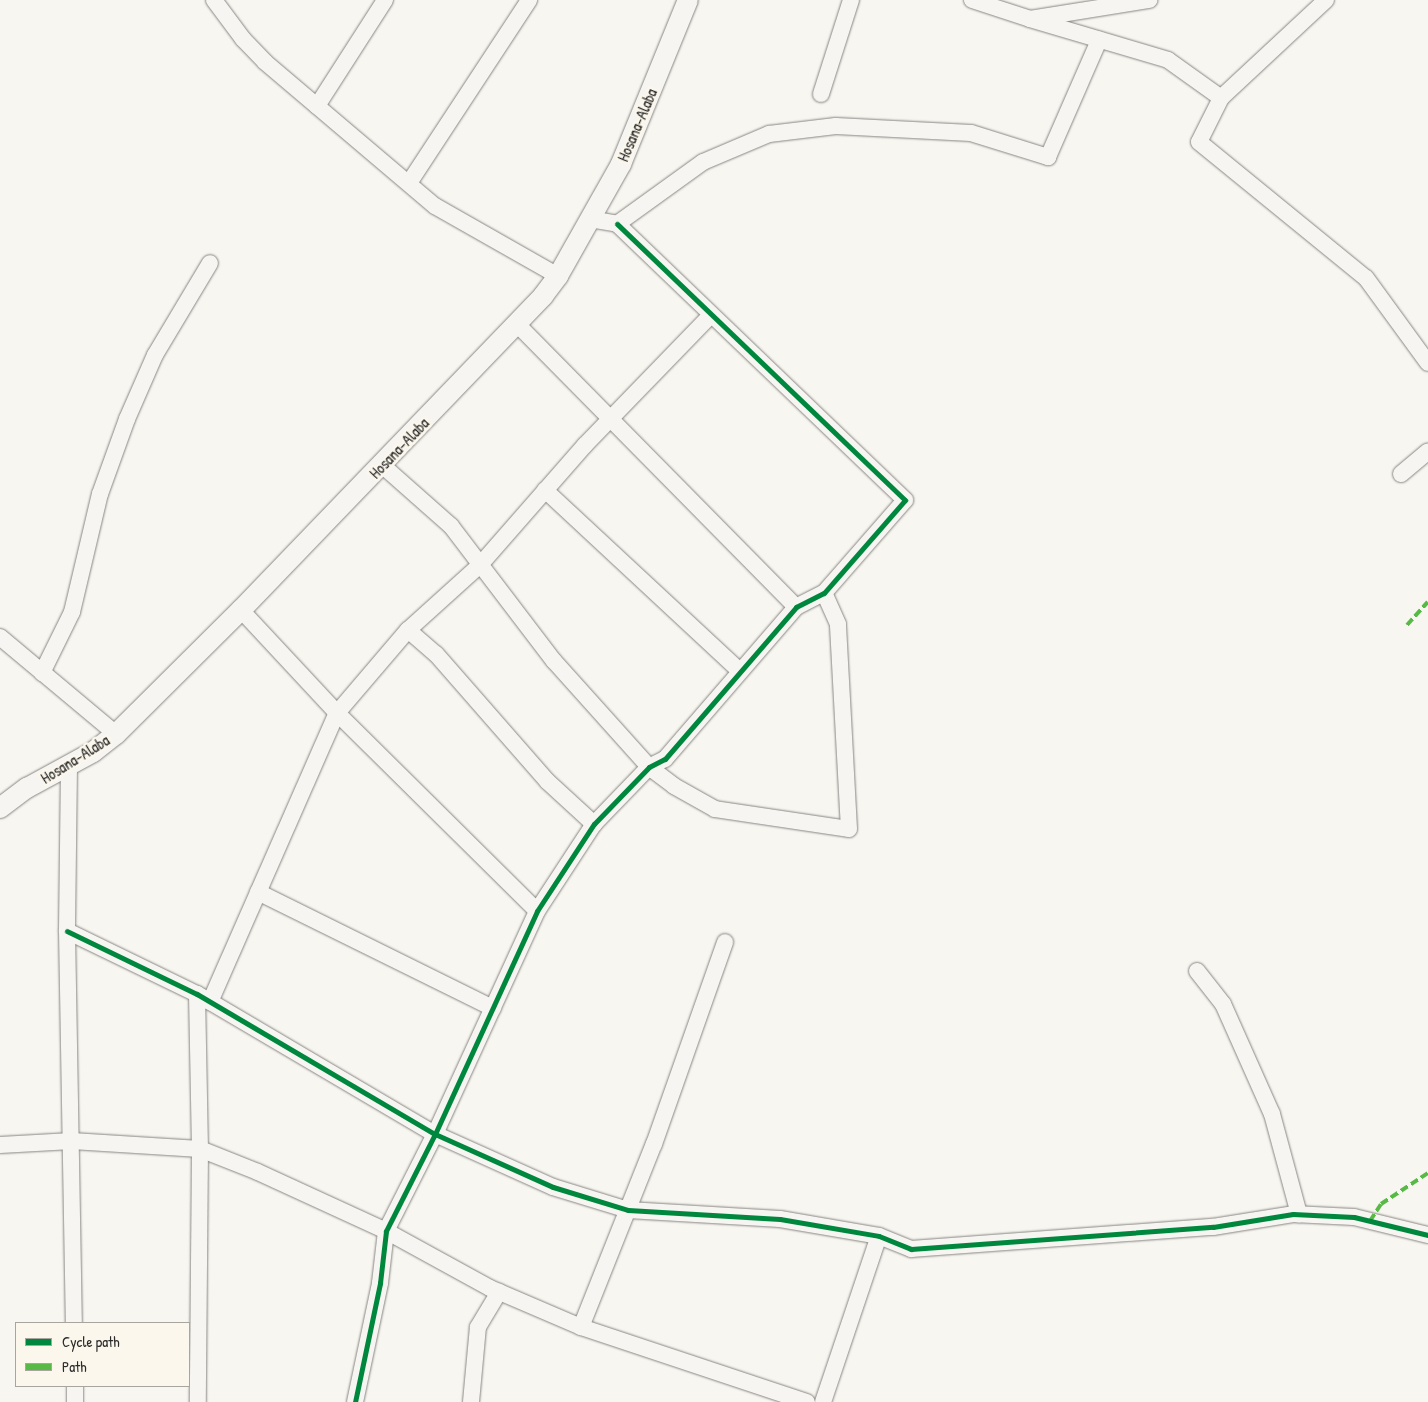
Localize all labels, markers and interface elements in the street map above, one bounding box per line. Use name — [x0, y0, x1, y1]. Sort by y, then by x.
street label: Hosana-Alaba — [613, 86, 661, 164]
street label: Hosana-Alaba — [365, 413, 433, 483]
street label: Hosana-Alaba — [37, 730, 113, 788]
legend — [15, 1322, 190, 1387]
text: Cycle path — [62, 1331, 120, 1352]
text: Path — [62, 1356, 87, 1377]

